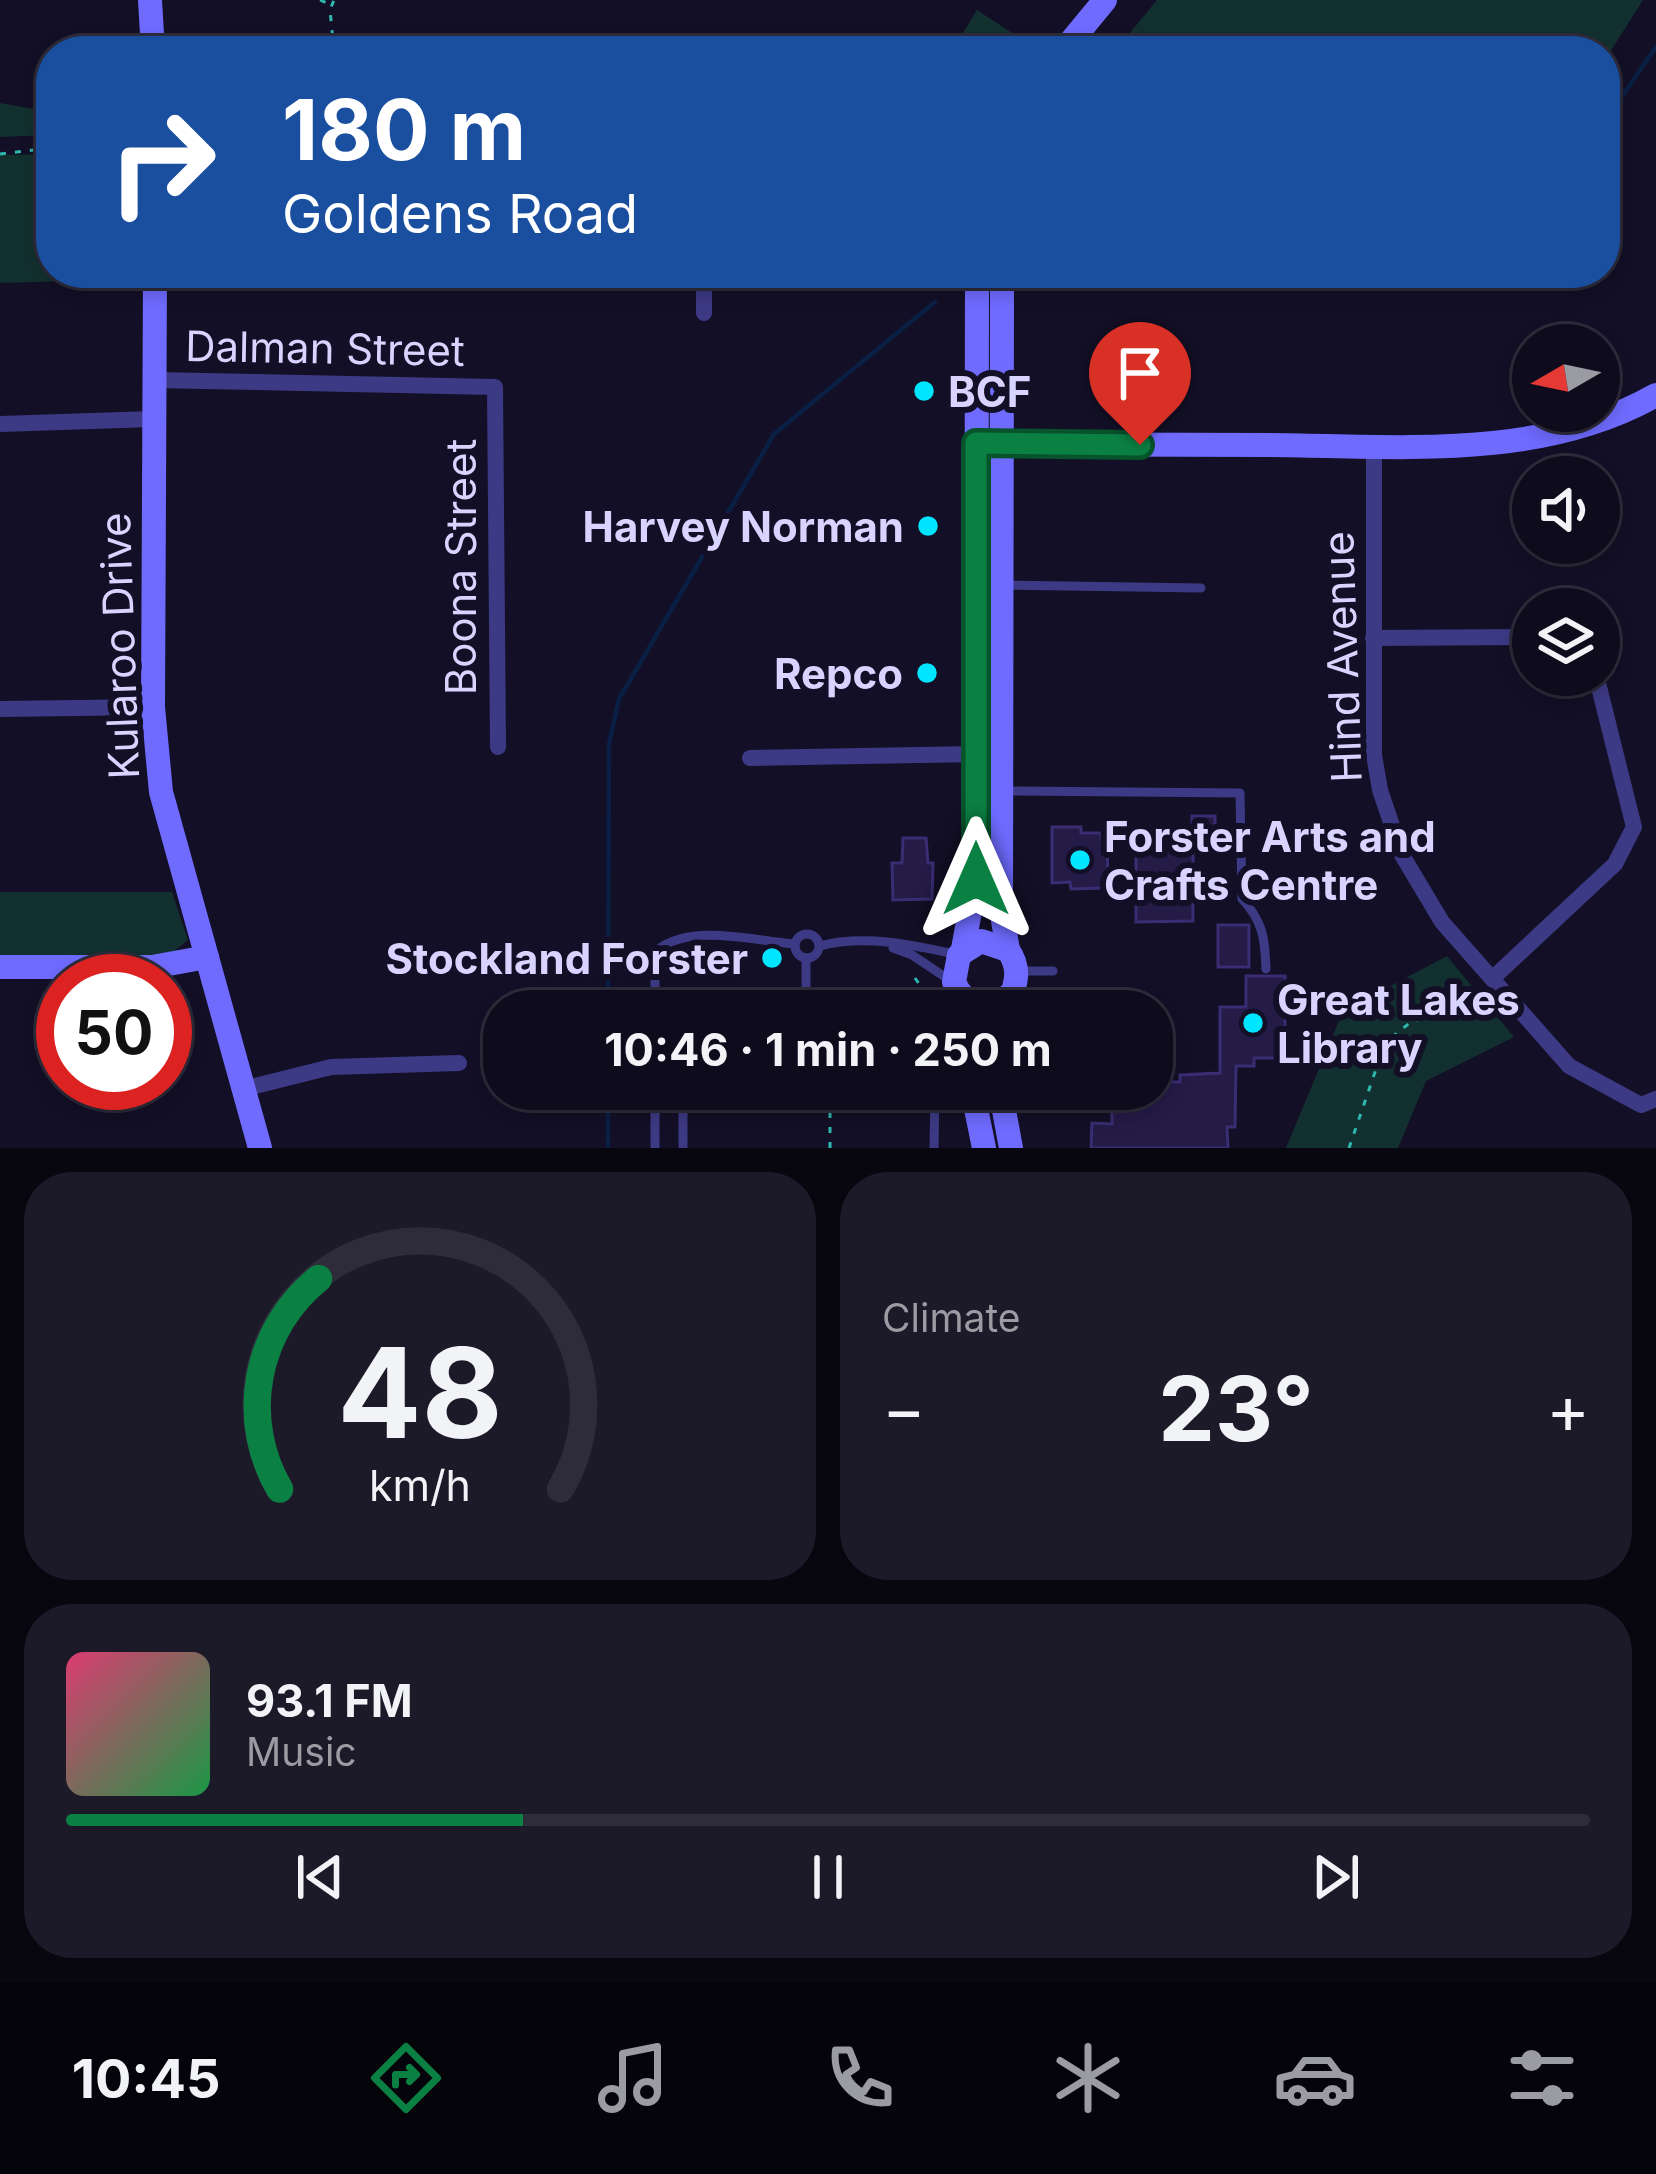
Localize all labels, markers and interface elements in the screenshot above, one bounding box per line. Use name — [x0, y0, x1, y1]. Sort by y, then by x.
text: 180 m — [282, 79, 526, 180]
icon: right — [84, 84, 240, 240]
text: Goldens Road — [282, 181, 638, 246]
street label: Dalman Street — [185, 320, 465, 376]
pin — [1089, 322, 1191, 445]
north arrow — [1512, 324, 1620, 432]
map controls — [1512, 324, 1620, 696]
icon: arrive — [1107, 340, 1173, 406]
place label: BCF — [948, 366, 1032, 417]
marker: BCF — [911, 378, 937, 404]
street label: Boona Street — [435, 439, 486, 695]
button: sound — [1512, 456, 1620, 564]
place label: Harvey Norman — [583, 501, 904, 552]
street label: Kularoo Drive — [89, 512, 149, 780]
marker: Harvey Norman — [915, 513, 941, 539]
street label: Hind Avenue — [1312, 531, 1372, 783]
button: layers — [1512, 588, 1620, 696]
place label: Repco — [774, 648, 903, 699]
marker: Repco — [914, 660, 940, 686]
place label: Forster Arts and Crafts Centre — [1104, 811, 1436, 910]
position arrow — [913, 816, 1039, 942]
marker: Forster Arts and Crafts Centre — [1067, 847, 1093, 873]
place label: Stockland Forster — [385, 933, 748, 984]
marker: Stockland Forster — [759, 945, 785, 971]
speed limit sign: 50 — [36, 954, 192, 1110]
place label: Great Lakes Library — [1277, 974, 1520, 1073]
marker: Great Lakes Library — [1240, 1010, 1266, 1036]
text: 10:46 · 1 min · 250 m — [604, 1022, 1052, 1077]
text: Climate — [882, 1294, 1021, 1341]
text: 48 — [337, 1317, 503, 1468]
text: 23° — [1158, 1354, 1314, 1463]
text: − — [882, 1369, 926, 1449]
text: + — [1546, 1369, 1590, 1449]
text: km/h — [369, 1459, 471, 1511]
text: 93.1 FM — [246, 1673, 413, 1728]
text: Music — [246, 1728, 357, 1775]
icon: previous — [287, 1844, 353, 1910]
icon: pause — [795, 1844, 861, 1910]
icon: next — [1303, 1844, 1369, 1910]
icon: directions — [364, 2036, 448, 2120]
icon: music — [591, 2036, 675, 2120]
icon: phone — [818, 2036, 902, 2120]
icon: climate — [1046, 2036, 1130, 2120]
icon: car — [1273, 2036, 1357, 2120]
icon: filters — [1500, 2036, 1584, 2120]
text: 10:45 — [72, 2046, 220, 2111]

